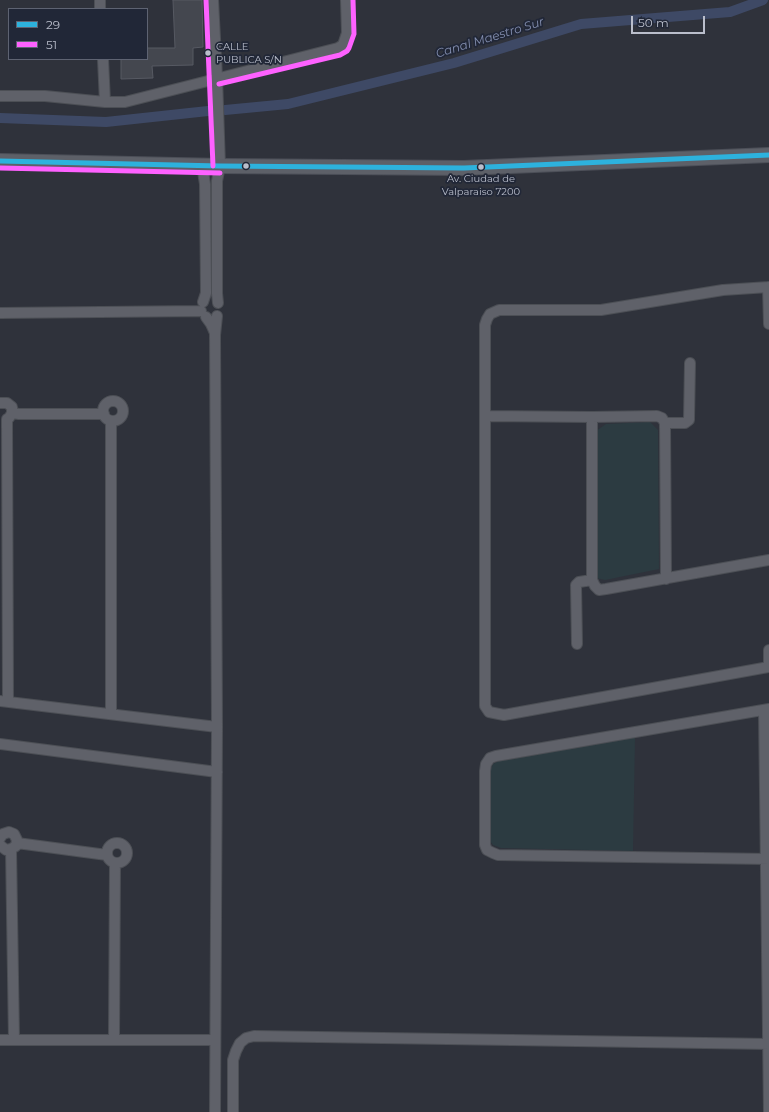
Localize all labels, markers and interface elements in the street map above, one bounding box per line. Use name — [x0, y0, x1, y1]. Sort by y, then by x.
legend — [8, 8, 148, 60]
scale bar — [633, 8, 707, 34]
water label: Canal Maestro Sur — [434, 15, 546, 61]
text: 50 m — [638, 15, 669, 30]
text: 29 — [46, 17, 60, 32]
text: 51 — [46, 37, 57, 52]
place label: CALLE PUBLICA S/N — [216, 41, 282, 64]
marker: CALLE PUBLICA S/N — [203, 48, 213, 58]
unlabelled marker — [241, 161, 251, 171]
marker: Av. Ciudad de Valparaiso 7200 — [476, 162, 486, 172]
place label: Av. Ciudad de Valparaiso 7200 — [442, 173, 520, 196]

